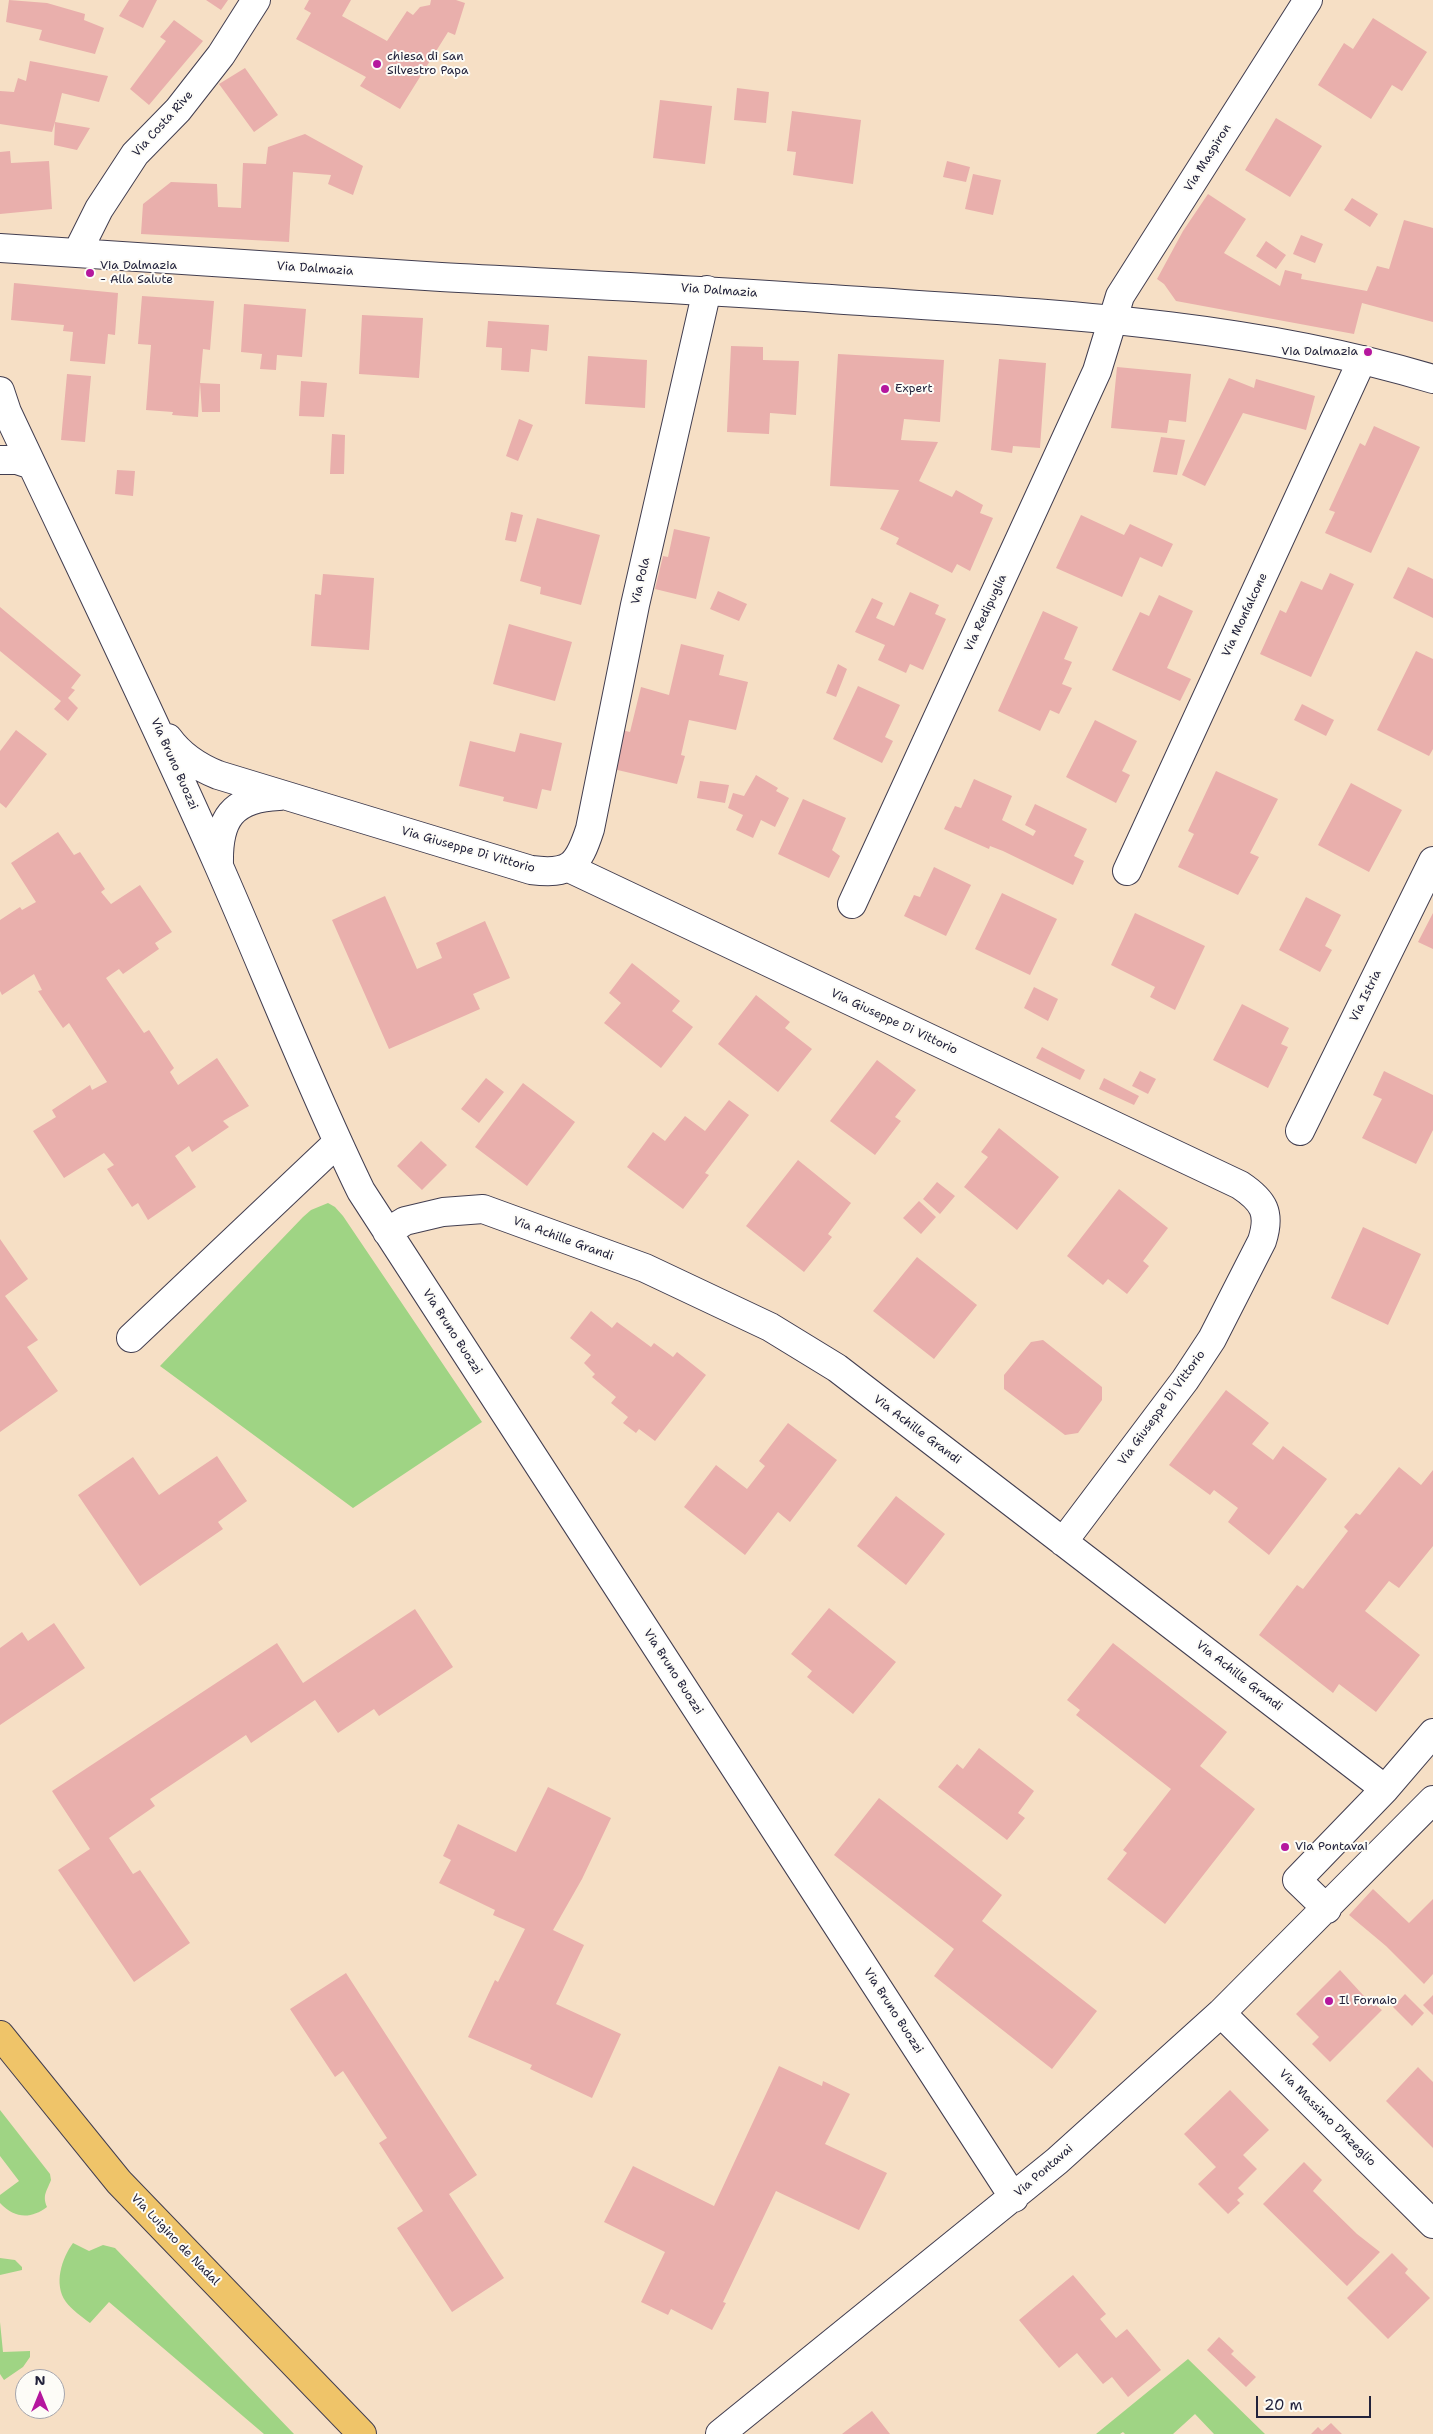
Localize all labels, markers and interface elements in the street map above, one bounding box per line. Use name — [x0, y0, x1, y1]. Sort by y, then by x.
place label: chiesa di San Silvestro Papa — [387, 50, 468, 78]
marker: chiesa di San Silvestro Papa — [371, 58, 383, 70]
street label: Via Costa Rive — [130, 88, 196, 160]
street label: Via Maspiron — [1181, 122, 1235, 194]
place label: Via Dalmazia - Alla Salute — [100, 259, 177, 287]
street label: Via Dalmazia — [276, 259, 354, 279]
marker: Via Dalmazia - Alla Salute — [84, 267, 96, 279]
street label: Via Dalmazia — [680, 281, 758, 301]
place label: Via Dalmazia — [1281, 345, 1358, 359]
marker: Via Dalmazia — [1362, 346, 1374, 358]
place label: Expert — [895, 382, 933, 396]
marker: Expert — [879, 383, 891, 395]
street label: Via Pola — [629, 556, 653, 606]
street label: Via Monfalcone — [1219, 571, 1271, 659]
street label: Via Redipuglia — [962, 572, 1010, 654]
street label: Via Bruno Buozzi — [147, 716, 201, 812]
street label: Via Giuseppe Di Vittorio — [399, 824, 537, 876]
street label: Via Istria — [1347, 968, 1385, 1024]
street label: Via Giuseppe Di Vittorio — [828, 986, 960, 1058]
street label: Via Achille Grandi — [511, 1214, 615, 1264]
street label: Via Bruno Buozzi — [419, 1287, 485, 1377]
street label: Via Giuseppe Di Vittorio — [1115, 1348, 1209, 1468]
street label: Via Achille Grandi — [870, 1392, 964, 1468]
street label: Via Bruno Buozzi — [640, 1627, 706, 1717]
street label: Via Achille Grandi — [1193, 1638, 1285, 1714]
place label: Via Pontavai — [1295, 1840, 1368, 1854]
marker: Via Pontavai — [1279, 1841, 1291, 1853]
street label: Via Bruno Buozzi — [860, 1966, 926, 2056]
place label: Il Fornaio — [1339, 1994, 1397, 2008]
marker: Il Fornaio — [1323, 1995, 1335, 2007]
street label: Via Massimo D'Azeglio — [1276, 2067, 1378, 2169]
street label: Via Pontavai — [1012, 2142, 1076, 2200]
street label: Via Luigino de Nadal — [128, 2191, 222, 2289]
north arrow — [15, 2369, 65, 2419]
text: N — [34, 2371, 46, 2389]
scale bar — [1258, 2386, 1373, 2418]
text: 20 m — [1264, 2395, 1303, 2415]

